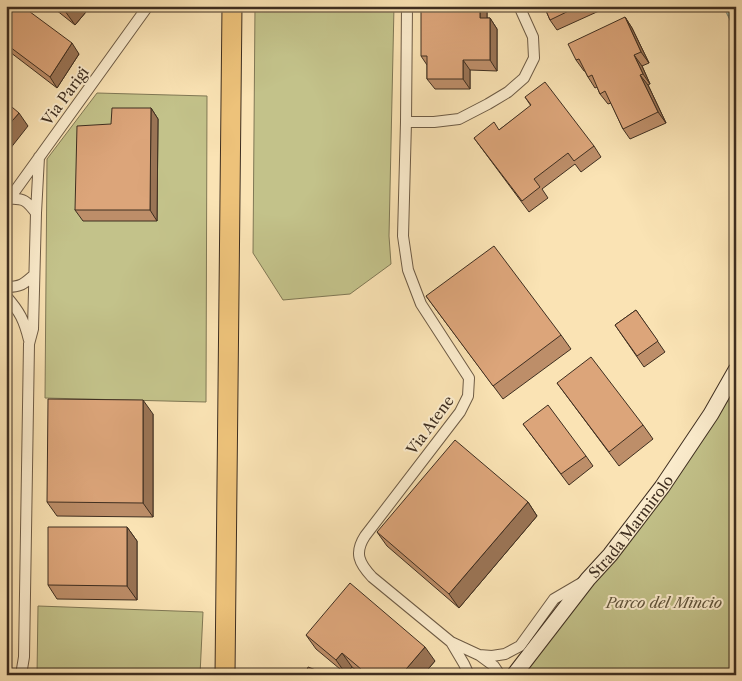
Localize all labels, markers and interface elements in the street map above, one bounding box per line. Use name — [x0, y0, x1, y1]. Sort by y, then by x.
street label: Via Parigi — [37, 63, 93, 130]
street label: Via Atene — [401, 392, 458, 459]
street label: Strada Marmirolo — [584, 471, 677, 582]
park label: Parco del Mincio — [605, 593, 722, 612]

